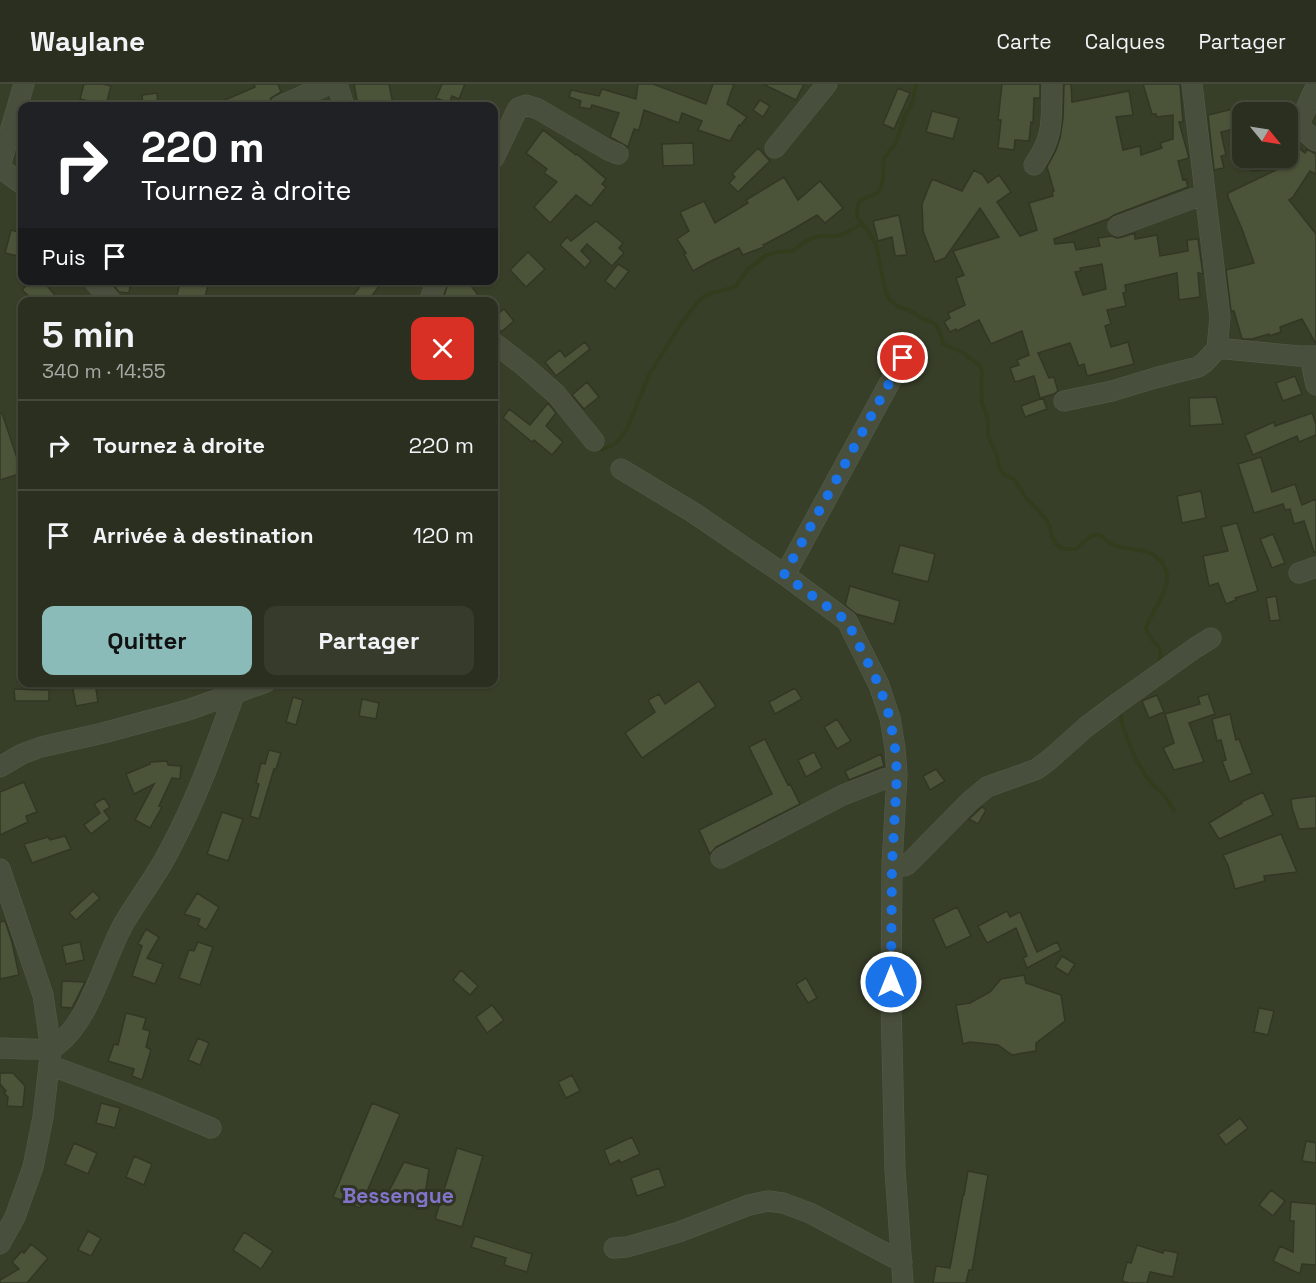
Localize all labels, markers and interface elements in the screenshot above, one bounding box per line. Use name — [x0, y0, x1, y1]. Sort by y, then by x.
text: Waylane — [30, 23, 145, 59]
text: Carte — [997, 28, 1052, 55]
text: Calques — [1085, 28, 1165, 55]
text: Partager — [1198, 28, 1286, 55]
north arrow — [1232, 102, 1298, 168]
map controls — [1232, 102, 1298, 168]
text: 220 m — [141, 121, 265, 174]
icon: right — [42, 126, 120, 204]
text: Tournez à droite — [141, 173, 351, 208]
icon: arrive — [98, 240, 131, 273]
text: Puis — [42, 243, 86, 271]
text: 5 min — [42, 312, 135, 358]
button: close — [411, 317, 474, 380]
pin — [877, 332, 928, 383]
icon: arrive — [886, 341, 919, 374]
text: 340 m · 14:55 — [42, 358, 166, 384]
icon: right — [42, 429, 75, 462]
text: Tournez à droite — [93, 431, 265, 459]
text: 220 m — [409, 431, 474, 459]
icon: arrive — [42, 519, 75, 552]
text: Arrivée à destination — [93, 521, 314, 549]
text: 120 m — [413, 521, 474, 549]
button: Quitter — [42, 606, 252, 675]
button: Partager — [264, 606, 474, 675]
position arrow — [859, 950, 923, 1014]
district label: Bessengue — [342, 1182, 454, 1209]

